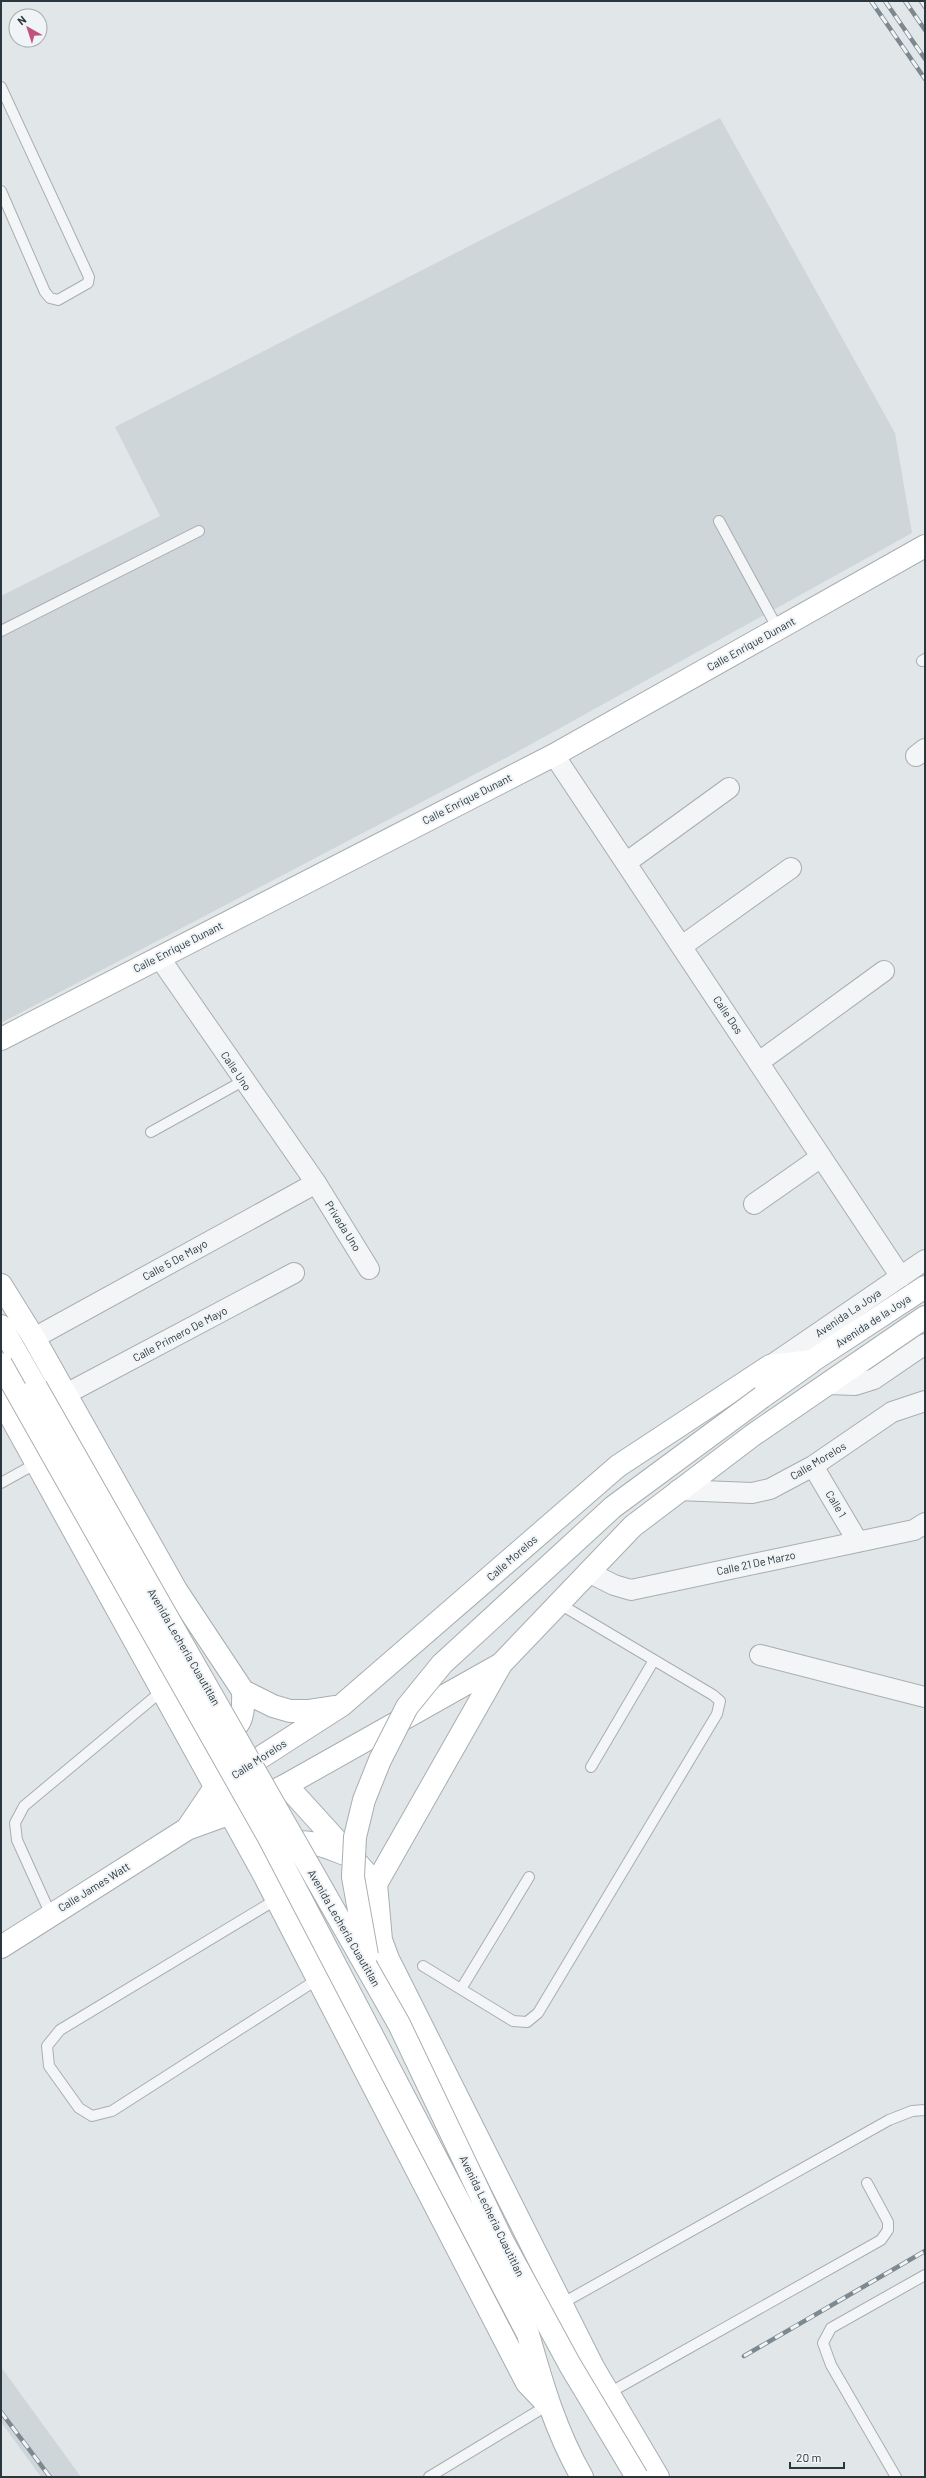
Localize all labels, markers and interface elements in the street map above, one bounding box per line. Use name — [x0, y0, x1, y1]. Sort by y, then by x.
north arrow — [8, 8, 48, 48]
text: N — [14, 12, 28, 27]
street label: Calle Enrique Dunant — [704, 614, 797, 673]
street label: Calle Enrique Dunant — [420, 770, 514, 827]
street label: Calle Enrique Dunant — [131, 918, 225, 975]
street label: Calle Dos — [711, 993, 746, 1036]
street label: Calle Uno — [219, 1049, 254, 1093]
street label: Privada Uno — [323, 1198, 364, 1253]
street label: Calle 5 De Mayo — [140, 1236, 210, 1283]
street label: Avenida La Joya — [812, 1286, 883, 1339]
street label: Avenida de la Joya — [833, 1291, 913, 1350]
street label: Calle Primero De Mayo — [130, 1303, 229, 1364]
street label: Calle Morelos — [787, 1439, 848, 1482]
street label: Calle 1 — [823, 1488, 850, 1520]
street label: Calle Morelos — [484, 1532, 540, 1583]
street label: Calle 21 De Marzo — [715, 1548, 797, 1577]
street label: Avenida Lecheria Cuautitlan — [146, 1586, 223, 1708]
street label: Calle Morelos — [229, 1736, 289, 1781]
street label: Calle James Watt — [55, 1859, 132, 1914]
street label: Avenida Lecheria Cuautitlan — [306, 1867, 383, 1989]
street label: Avenida Lecheria Cuautitlan — [457, 2153, 527, 2278]
scale bar — [790, 2444, 844, 2470]
text: 20 m — [796, 2450, 822, 2464]

